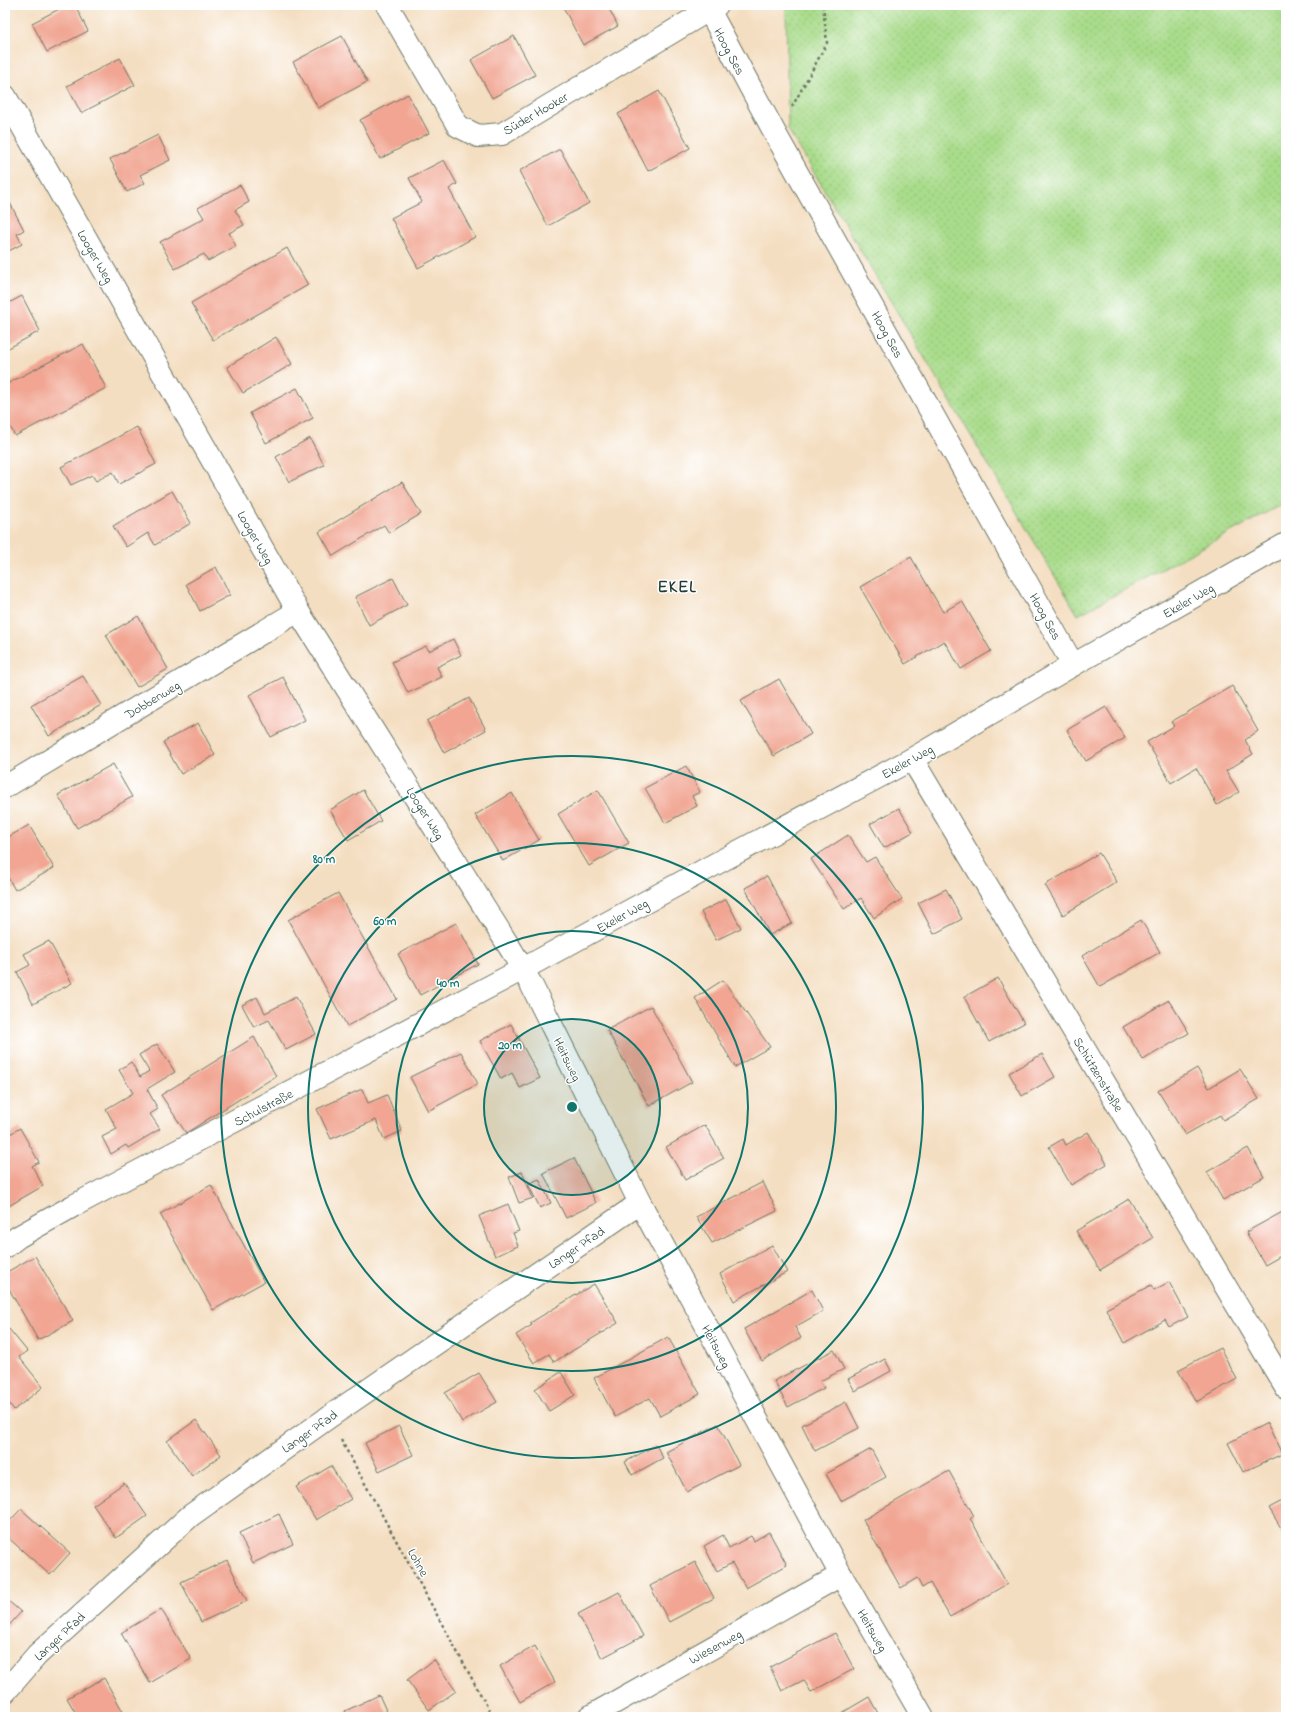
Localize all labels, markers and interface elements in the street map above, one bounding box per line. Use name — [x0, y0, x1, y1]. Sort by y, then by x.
street label: Hoog Ses — [707, 25, 749, 79]
street label: Süder Hooker — [500, 87, 573, 141]
street label: Looger Weg — [71, 226, 118, 288]
street label: Hoog Ses — [865, 308, 908, 362]
street label: Looger Weg — [231, 507, 278, 569]
district label: EKEL — [657, 575, 697, 600]
street label: Ekeler Weg — [1160, 579, 1219, 625]
street label: Hoog Ses — [1023, 590, 1066, 644]
street label: Dobbenweg — [121, 676, 185, 726]
street label: Ekeler Weg — [878, 740, 938, 785]
street label: Looger Weg — [400, 784, 449, 845]
text: 80 m — [312, 851, 336, 869]
street label: Ekeler Weg — [593, 894, 653, 939]
text: 60 m — [373, 913, 397, 931]
text: 40 m — [436, 975, 460, 993]
street label: Heitsweg — [547, 1034, 586, 1085]
street label: Schützenstraße — [1068, 1034, 1128, 1116]
text: 20 m — [497, 1037, 522, 1055]
street label: Schulstraße — [231, 1085, 297, 1132]
centre of rings — [565, 1100, 579, 1114]
street label: Langer Pfad — [545, 1222, 610, 1275]
street label: Heitsweg — [695, 1322, 735, 1372]
street label: Langer Pfad — [278, 1406, 343, 1459]
street label: Lohne — [402, 1545, 433, 1580]
street label: Heitsweg — [851, 1606, 892, 1656]
street label: Langer Pfad — [30, 1608, 91, 1667]
street label: Wiesenweg — [686, 1625, 746, 1671]

